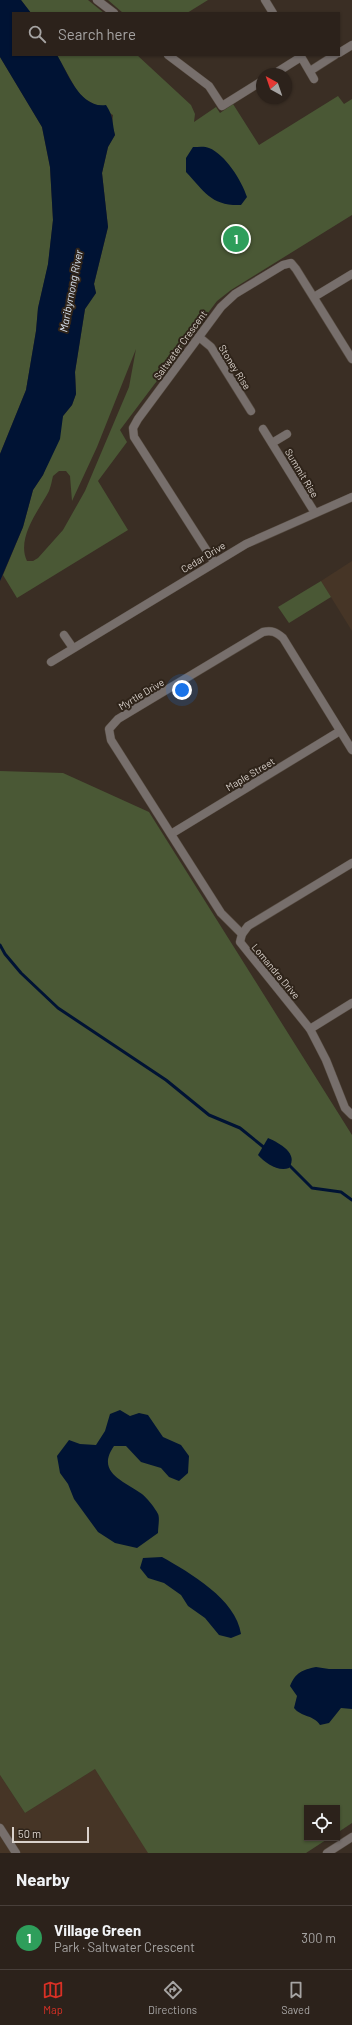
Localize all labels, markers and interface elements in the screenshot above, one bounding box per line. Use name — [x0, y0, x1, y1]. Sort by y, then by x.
search box — [12, 12, 340, 56]
icon: search — [26, 23, 48, 45]
text: Search here — [58, 25, 136, 43]
north arrow — [256, 68, 292, 104]
pin: 1 — [223, 224, 249, 254]
water label: Maribyrnong River — [56, 248, 85, 333]
street label: Saltwater Crescent — [151, 308, 209, 382]
street label: Stoney Rise — [216, 342, 254, 392]
street label: Summit Rise — [283, 446, 321, 500]
street label: Cedar Drive — [179, 539, 227, 575]
street label: Myrtle Drive — [116, 676, 166, 712]
your location — [172, 680, 192, 700]
street label: Maple Street — [223, 755, 277, 793]
street label: Lomandra Drive — [249, 941, 303, 1001]
map controls — [304, 1805, 340, 1841]
button: locate — [304, 1805, 340, 1841]
scale bar — [12, 1825, 89, 1844]
text: 50 m — [18, 1827, 41, 1840]
text: Nearby — [16, 1869, 70, 1889]
text: Village Green — [54, 1921, 141, 1939]
text: 1 — [27, 1930, 31, 1946]
text: 300 m — [301, 1930, 336, 1946]
text: Park · Saltwater Crescent — [54, 1939, 195, 1955]
tab: Map — [42, 1979, 64, 2016]
tab: Directions — [148, 1979, 197, 2016]
tab: Saved — [281, 1979, 310, 2016]

